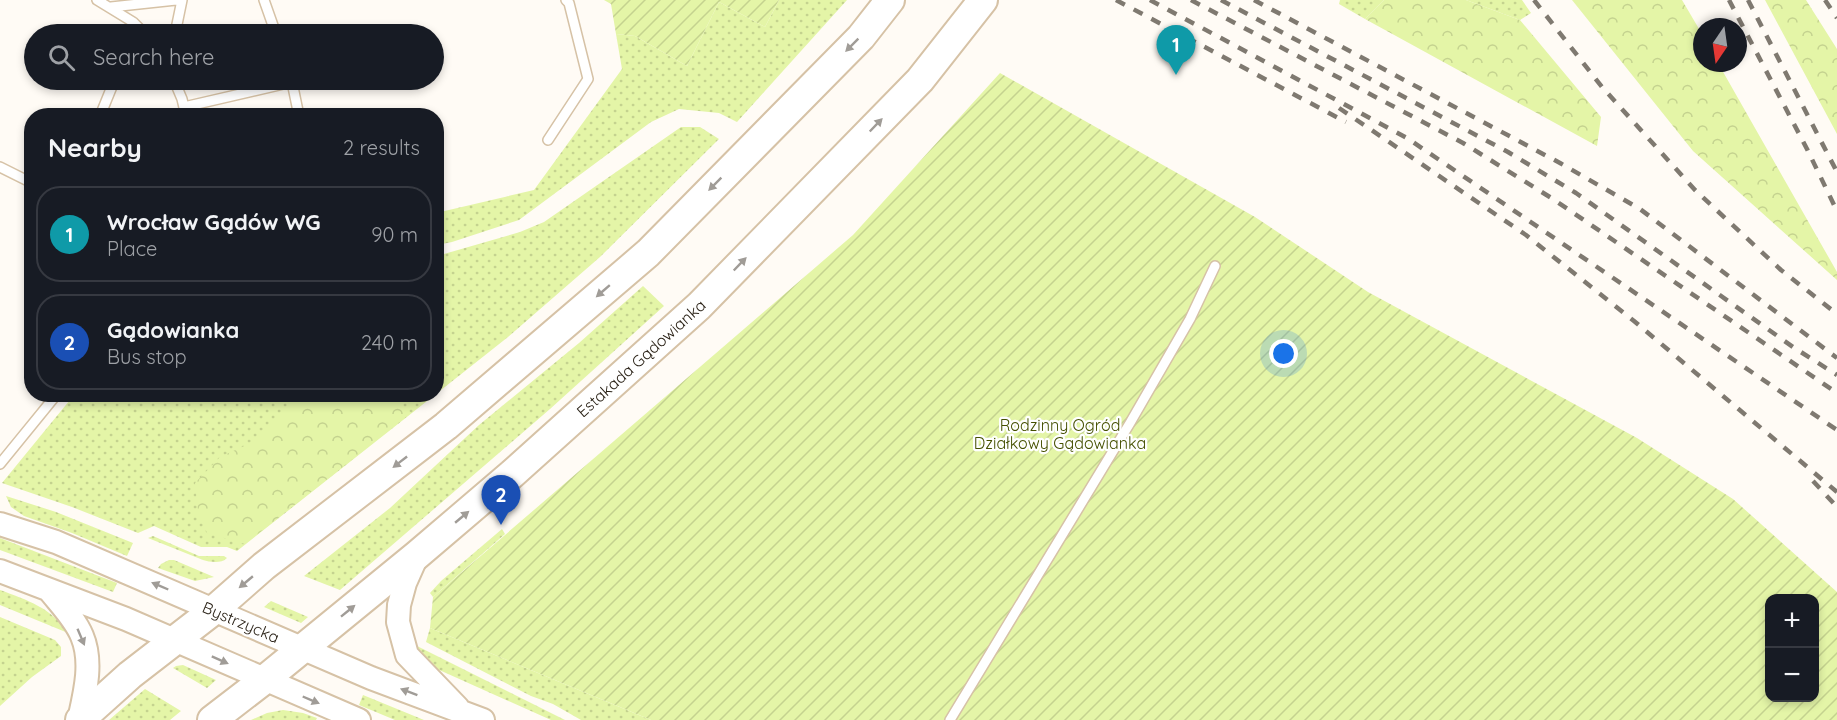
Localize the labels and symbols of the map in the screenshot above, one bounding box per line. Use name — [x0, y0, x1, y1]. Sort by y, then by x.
north arrow — [1693, 18, 1747, 72]
pin: 1 — [1156, 26, 1196, 75]
one-way arrow — [846, 38, 860, 52]
one-way arrow — [869, 118, 883, 132]
one-way arrow — [709, 176, 723, 190]
one-way arrow — [732, 258, 746, 272]
one-way arrow — [596, 284, 611, 297]
street label: Estakada Gądowianka — [572, 295, 710, 421]
your location — [1269, 339, 1298, 368]
park label: Rodzinny Ogród Działkowy Gądowianka — [974, 415, 1146, 453]
one-way arrow — [392, 455, 407, 467]
pin: 2 — [482, 476, 520, 525]
one-way arrow — [454, 511, 469, 524]
one-way arrow — [239, 575, 254, 588]
one-way arrow — [150, 581, 168, 591]
street label: Bystrzycka — [200, 597, 282, 647]
one-way arrow — [340, 604, 356, 617]
one-way arrow — [76, 628, 86, 646]
one-way arrow — [211, 656, 228, 665]
one-way arrow — [400, 687, 418, 697]
one-way arrow — [303, 695, 321, 705]

